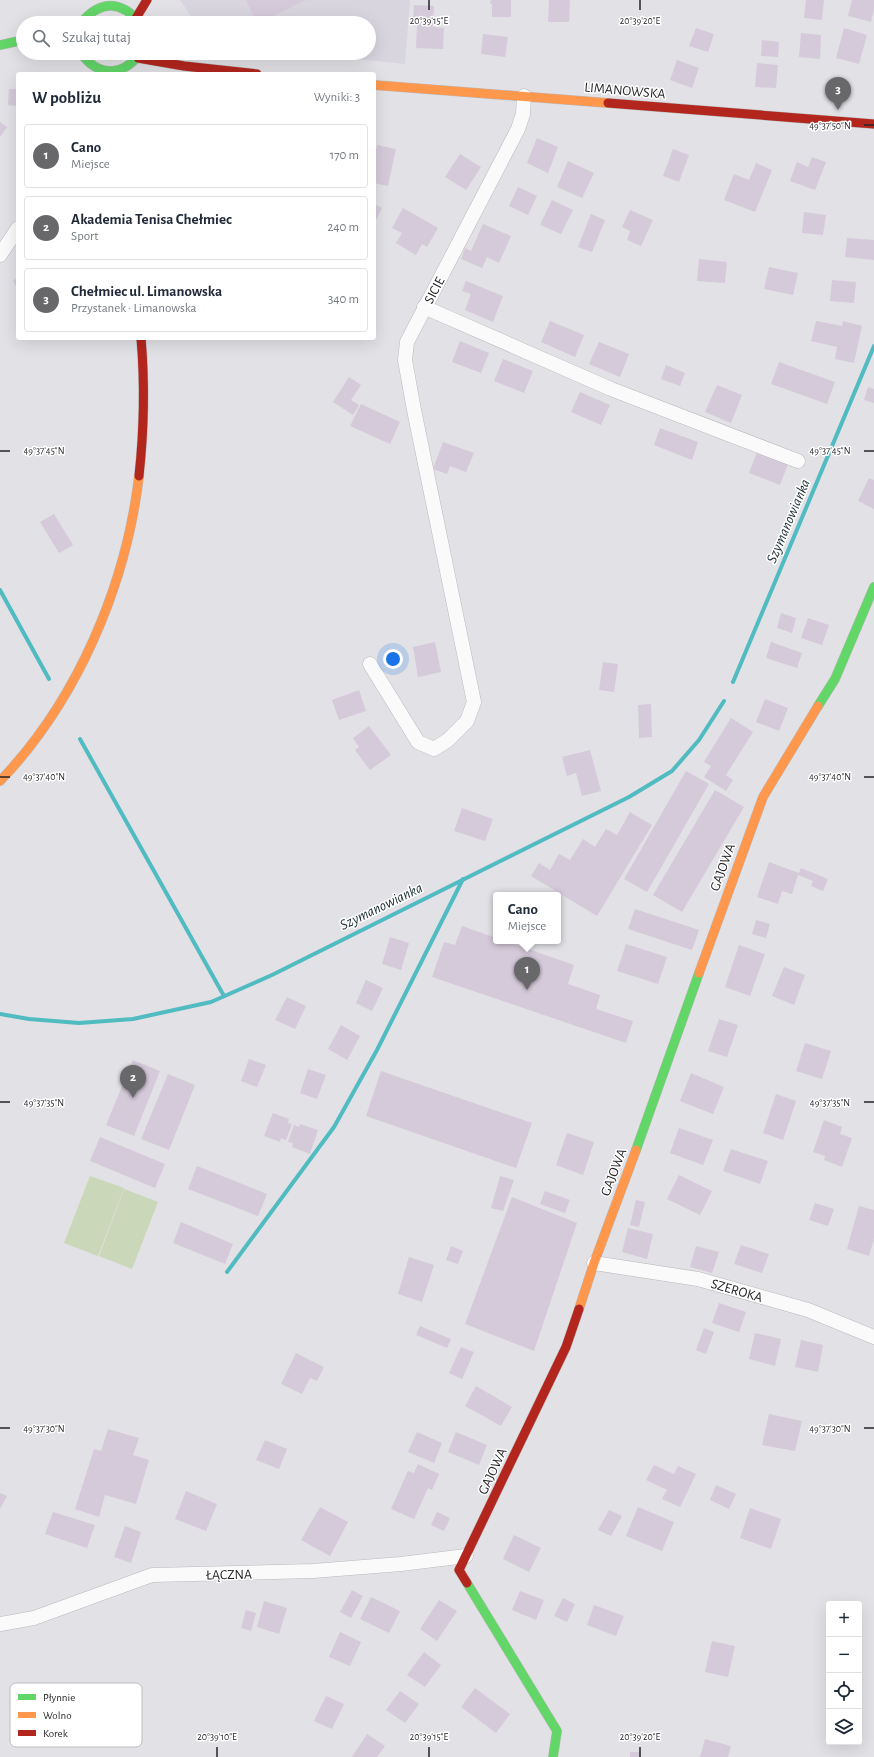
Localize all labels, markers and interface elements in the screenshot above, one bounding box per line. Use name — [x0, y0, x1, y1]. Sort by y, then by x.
search box — [16, 16, 376, 60]
text: 20°39'15"E — [410, 16, 448, 26]
text: 20°39'20"E — [620, 16, 661, 26]
icon: search — [30, 27, 52, 49]
text: Szukaj tutaj — [62, 30, 131, 45]
pin: 3 — [825, 77, 851, 110]
street label: LIMANOWSKA — [584, 80, 666, 102]
text: W pobliżu — [32, 89, 101, 106]
text: Wyniki: 3 — [314, 91, 360, 104]
text: 49°37'50"N — [809, 121, 851, 131]
text: Cano — [71, 140, 101, 155]
text: 1 — [44, 149, 48, 162]
text: 170 m — [330, 149, 359, 162]
text: Miejsce — [71, 158, 110, 171]
text: Akademia Tenisa Chełmiec — [71, 212, 232, 227]
text: 2 — [43, 221, 49, 234]
text: 240 m — [327, 221, 359, 234]
text: Sport — [71, 230, 98, 243]
street label: SICIE — [422, 275, 448, 306]
text: Chełmiec ul. Limanowska — [71, 284, 222, 299]
text: 3 — [43, 293, 49, 306]
text: 340 m — [328, 293, 359, 306]
text: Przystanek · Limanowska — [71, 302, 196, 315]
text: 49°37'45"N — [23, 446, 65, 456]
text: 49°37'45"N — [809, 446, 851, 456]
water label: Szymanowianka — [764, 477, 813, 565]
your location — [383, 649, 403, 669]
text: 49°37'40"N — [23, 772, 65, 782]
text: 49°37'40"N — [809, 772, 851, 782]
street label: GAJOWA — [708, 842, 738, 893]
water label: Szymanowianka — [338, 880, 425, 933]
popup — [493, 892, 561, 944]
text: Cano — [508, 902, 538, 917]
text: Miejsce — [508, 920, 546, 933]
pin: 1 — [514, 957, 540, 990]
pin: 2 — [120, 1065, 146, 1098]
text: 49°37'35"N — [24, 1098, 64, 1108]
text: 49°37'35"N — [810, 1098, 850, 1108]
street label: GAJOWA — [599, 1147, 629, 1198]
street label: SZEROKA — [709, 1277, 764, 1305]
text: 49°37'30"N — [23, 1424, 65, 1434]
text: 49°37'30"N — [809, 1424, 851, 1434]
street label: GAJOWA — [476, 1446, 510, 1497]
street label: ŁĄCZNA — [206, 1568, 252, 1582]
map controls — [826, 1601, 862, 1745]
button: + — [826, 1601, 862, 1637]
button: − — [826, 1637, 862, 1673]
button: locate — [826, 1673, 862, 1709]
legend — [10, 1683, 142, 1747]
text: Płynnie — [43, 1692, 75, 1703]
button: layers — [826, 1709, 862, 1745]
text: Wolno — [43, 1710, 72, 1721]
text: Korek — [43, 1728, 68, 1739]
text: 20°39'10"E — [197, 1732, 237, 1742]
text: 20°39'15"E — [410, 1732, 448, 1742]
text: 20°39'20"E — [620, 1732, 661, 1742]

